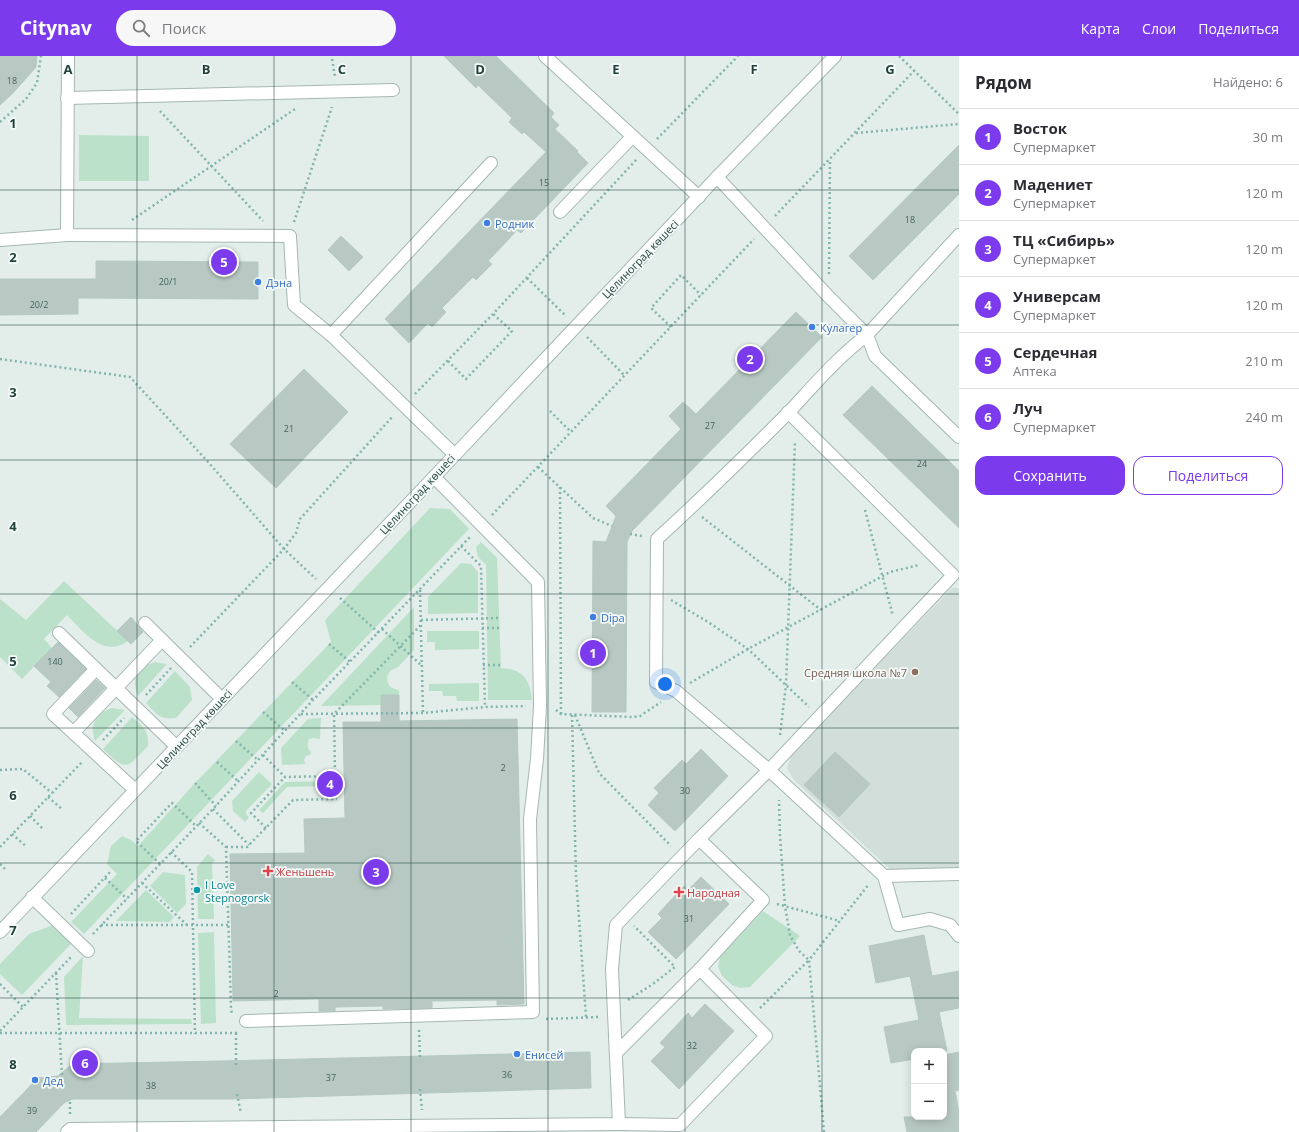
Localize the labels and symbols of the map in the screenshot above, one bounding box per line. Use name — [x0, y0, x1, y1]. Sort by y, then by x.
text: A — [64, 60, 73, 78]
text: B — [202, 60, 211, 78]
text: C — [338, 60, 346, 78]
text: D — [475, 60, 485, 78]
text: E — [612, 60, 620, 78]
text: F — [750, 60, 758, 78]
text: G — [885, 60, 895, 78]
house number: 18 — [7, 74, 17, 87]
text: 1 — [9, 114, 17, 132]
house number: 15 — [539, 176, 549, 189]
house number: 18 — [905, 213, 915, 226]
place label: Родник — [495, 216, 535, 231]
street label: Целиноград көшесі — [598, 216, 682, 302]
marker: Родник — [482, 218, 492, 228]
pin: 5 — [211, 247, 237, 277]
text: 2 — [9, 248, 17, 266]
house number: 20/1 — [159, 275, 177, 288]
place label: Дэна — [266, 275, 292, 290]
marker: Дэна — [253, 277, 263, 287]
house number: 20/2 — [30, 298, 48, 311]
place label: Кулагер — [820, 320, 863, 335]
marker: Кулагер — [807, 322, 817, 332]
pin: 2 — [737, 344, 763, 374]
text: 3 — [9, 383, 17, 401]
house number: 27 — [705, 419, 715, 432]
house number: 21 — [284, 422, 294, 435]
street label: Целиноград көшесі — [376, 451, 458, 537]
house number: 24 — [917, 457, 927, 470]
text: 4 — [9, 517, 17, 535]
place label: Dipa — [601, 610, 625, 625]
marker: Dipa — [588, 612, 598, 622]
pin: 1 — [580, 638, 606, 668]
text: 5 — [9, 652, 17, 670]
house number: 140 — [47, 655, 63, 668]
place label: Средняя школа №7 — [804, 665, 907, 680]
marker: Средняя школа №7 — [910, 667, 920, 677]
your location — [655, 674, 675, 694]
street label: Целиноград көшесі — [153, 686, 235, 772]
house number: 2 — [500, 761, 506, 774]
pin: 4 — [317, 769, 343, 799]
house number: 30 — [680, 784, 690, 797]
text: 6 — [9, 786, 17, 804]
pin: 3 — [363, 857, 389, 887]
place label: Женьшень — [276, 864, 334, 879]
marker: Женьшень — [263, 866, 273, 876]
place label: I Love Stepnogorsk — [205, 877, 270, 905]
marker: I Love Stepnogorsk — [192, 885, 202, 895]
place label: Народная — [687, 885, 740, 900]
marker: Народная — [674, 887, 684, 897]
house number: 31 — [684, 912, 694, 925]
text: 7 — [9, 921, 17, 939]
house number: 2 — [273, 987, 279, 1000]
house number: 32 — [687, 1039, 697, 1052]
place label: Енисей — [525, 1047, 564, 1062]
pin: 6 — [72, 1048, 98, 1078]
marker: Енисей — [512, 1049, 522, 1059]
text: 8 — [9, 1055, 17, 1073]
house number: 36 — [502, 1068, 512, 1081]
house number: 37 — [326, 1071, 336, 1084]
place label: Дед — [43, 1073, 64, 1088]
marker: Дед — [30, 1075, 40, 1085]
house number: 38 — [146, 1079, 156, 1092]
house number: 39 — [27, 1104, 37, 1117]

